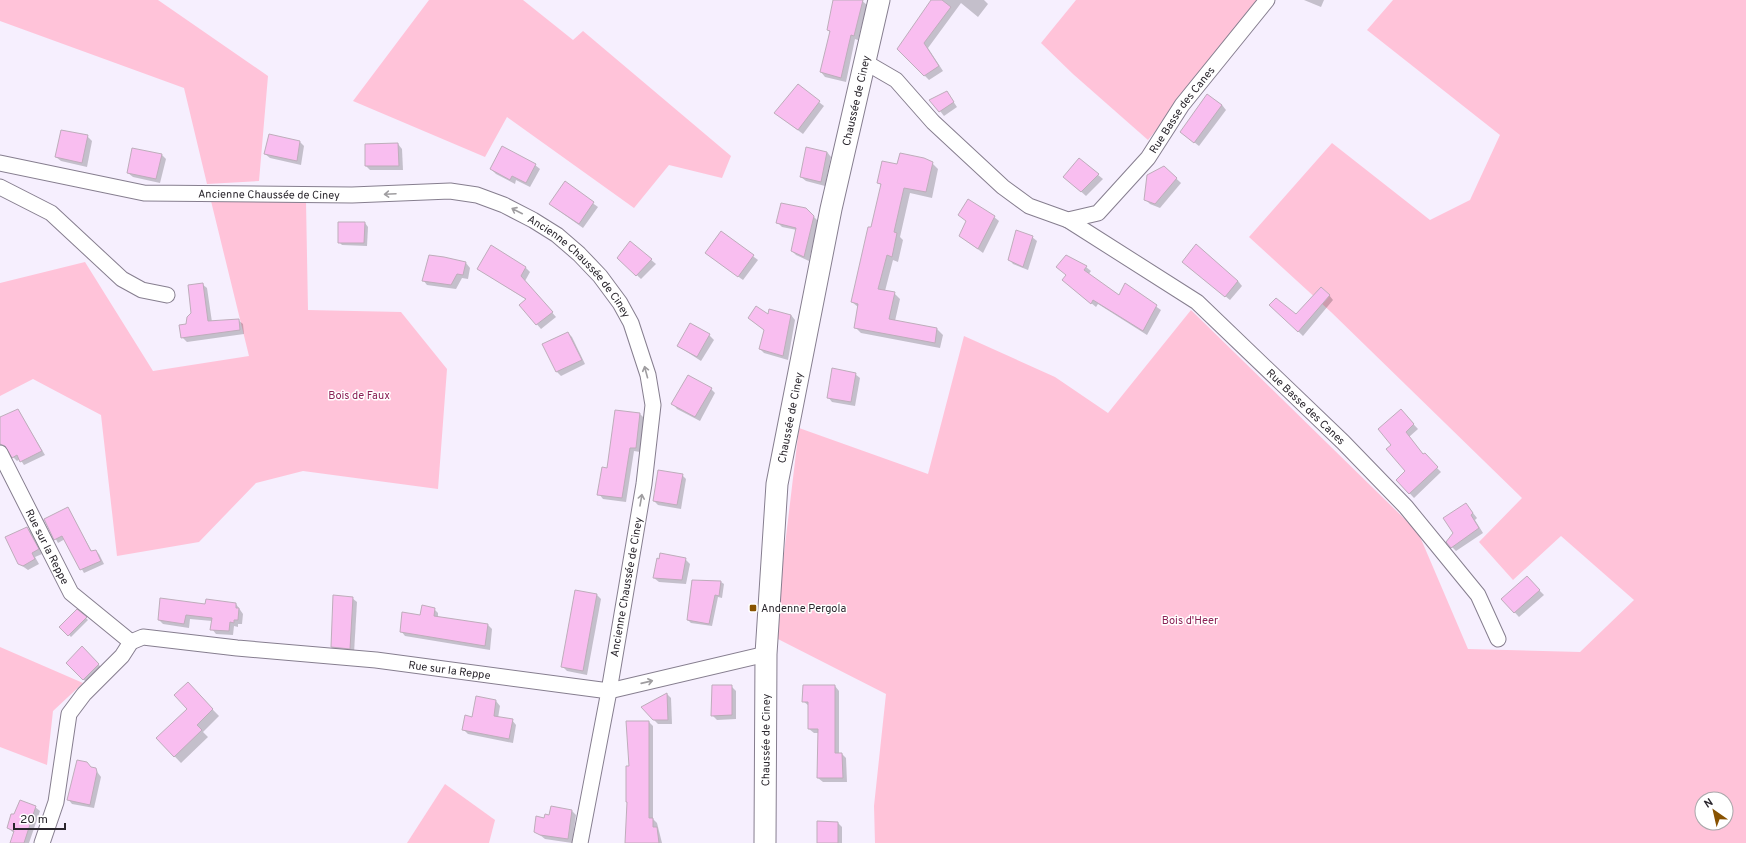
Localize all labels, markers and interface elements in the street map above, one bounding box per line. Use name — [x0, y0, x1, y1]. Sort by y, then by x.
street label: Chaussée de Ciney — [840, 54, 874, 147]
street label: Rue Basse des Canes — [1147, 64, 1218, 156]
street label: Ancienne Chaussée de Ciney — [198, 188, 340, 203]
one-way arrow — [384, 190, 397, 197]
one-way arrow — [511, 207, 523, 214]
street label: Ancienne Chaussée de Ciney — [525, 212, 633, 321]
one-way arrow — [642, 365, 650, 378]
street label: Rue Basse des Canes — [1263, 366, 1348, 448]
street label: Chaussée de Ciney — [775, 371, 807, 465]
park label: Bois de Faux — [328, 389, 390, 403]
one-way arrow — [637, 494, 645, 507]
street label: Rue sur la Reppe — [22, 507, 72, 587]
street label: Ancienne Chaussée de Ciney — [608, 516, 646, 658]
place label: Andenne Pergola — [761, 602, 846, 616]
marker: Andenne Pergola — [748, 603, 758, 613]
park label: Bois d'Heer — [1162, 614, 1219, 628]
street label: Rue sur la Reppe — [407, 658, 491, 683]
one-way arrow — [640, 677, 653, 685]
street label: Chaussée de Ciney — [759, 694, 774, 786]
north arrow — [1694, 791, 1734, 831]
text: N — [1702, 796, 1716, 812]
scale bar — [14, 805, 65, 831]
text: 20 m — [20, 812, 48, 828]

